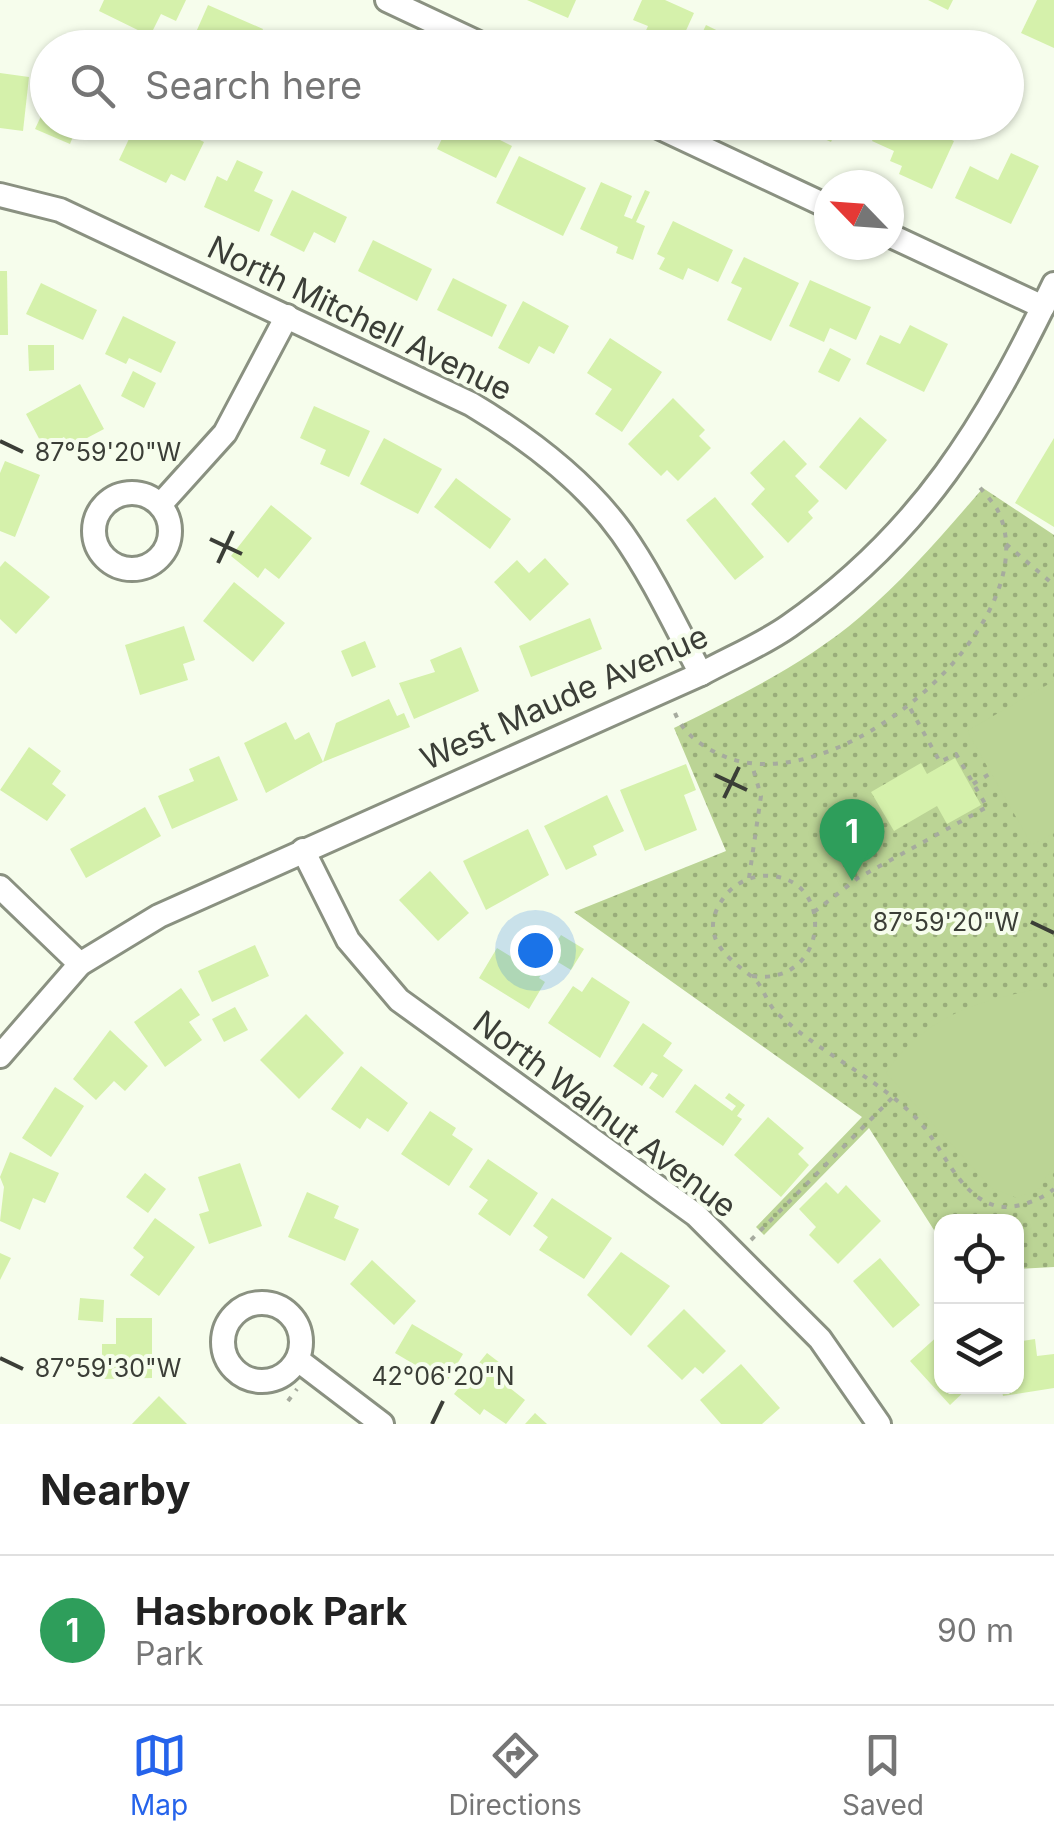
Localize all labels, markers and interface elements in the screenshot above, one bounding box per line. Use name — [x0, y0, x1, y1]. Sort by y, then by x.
search box — [30, 30, 1024, 140]
icon: search — [65, 58, 120, 113]
text: Search here — [145, 62, 362, 108]
north arrow — [814, 170, 904, 260]
street label: North Mitchell Avenue — [201, 227, 519, 409]
text: 87°59'20"W — [35, 437, 181, 467]
street label: West Maude Avenue — [414, 616, 714, 778]
pin: 1 — [820, 798, 884, 881]
text: 87°59'20"W — [873, 907, 1019, 937]
your location — [510, 925, 561, 976]
street label: North Walnut Avenue — [466, 1002, 744, 1226]
map controls — [934, 1214, 1024, 1394]
button: locate — [934, 1214, 1024, 1304]
button: layers — [934, 1304, 1024, 1394]
text: 87°59'30"W — [35, 1353, 181, 1383]
text: 42°06'20"N — [371, 1361, 515, 1391]
text: Nearby — [40, 1464, 191, 1515]
text: Hasbrook Park — [135, 1588, 407, 1634]
text: 1 — [66, 1611, 79, 1650]
text: 90 m — [937, 1611, 1014, 1650]
text: Park — [135, 1634, 204, 1673]
tab: Map — [130, 1728, 188, 1822]
tab: Directions — [448, 1728, 582, 1822]
tab: Saved — [842, 1728, 924, 1822]

